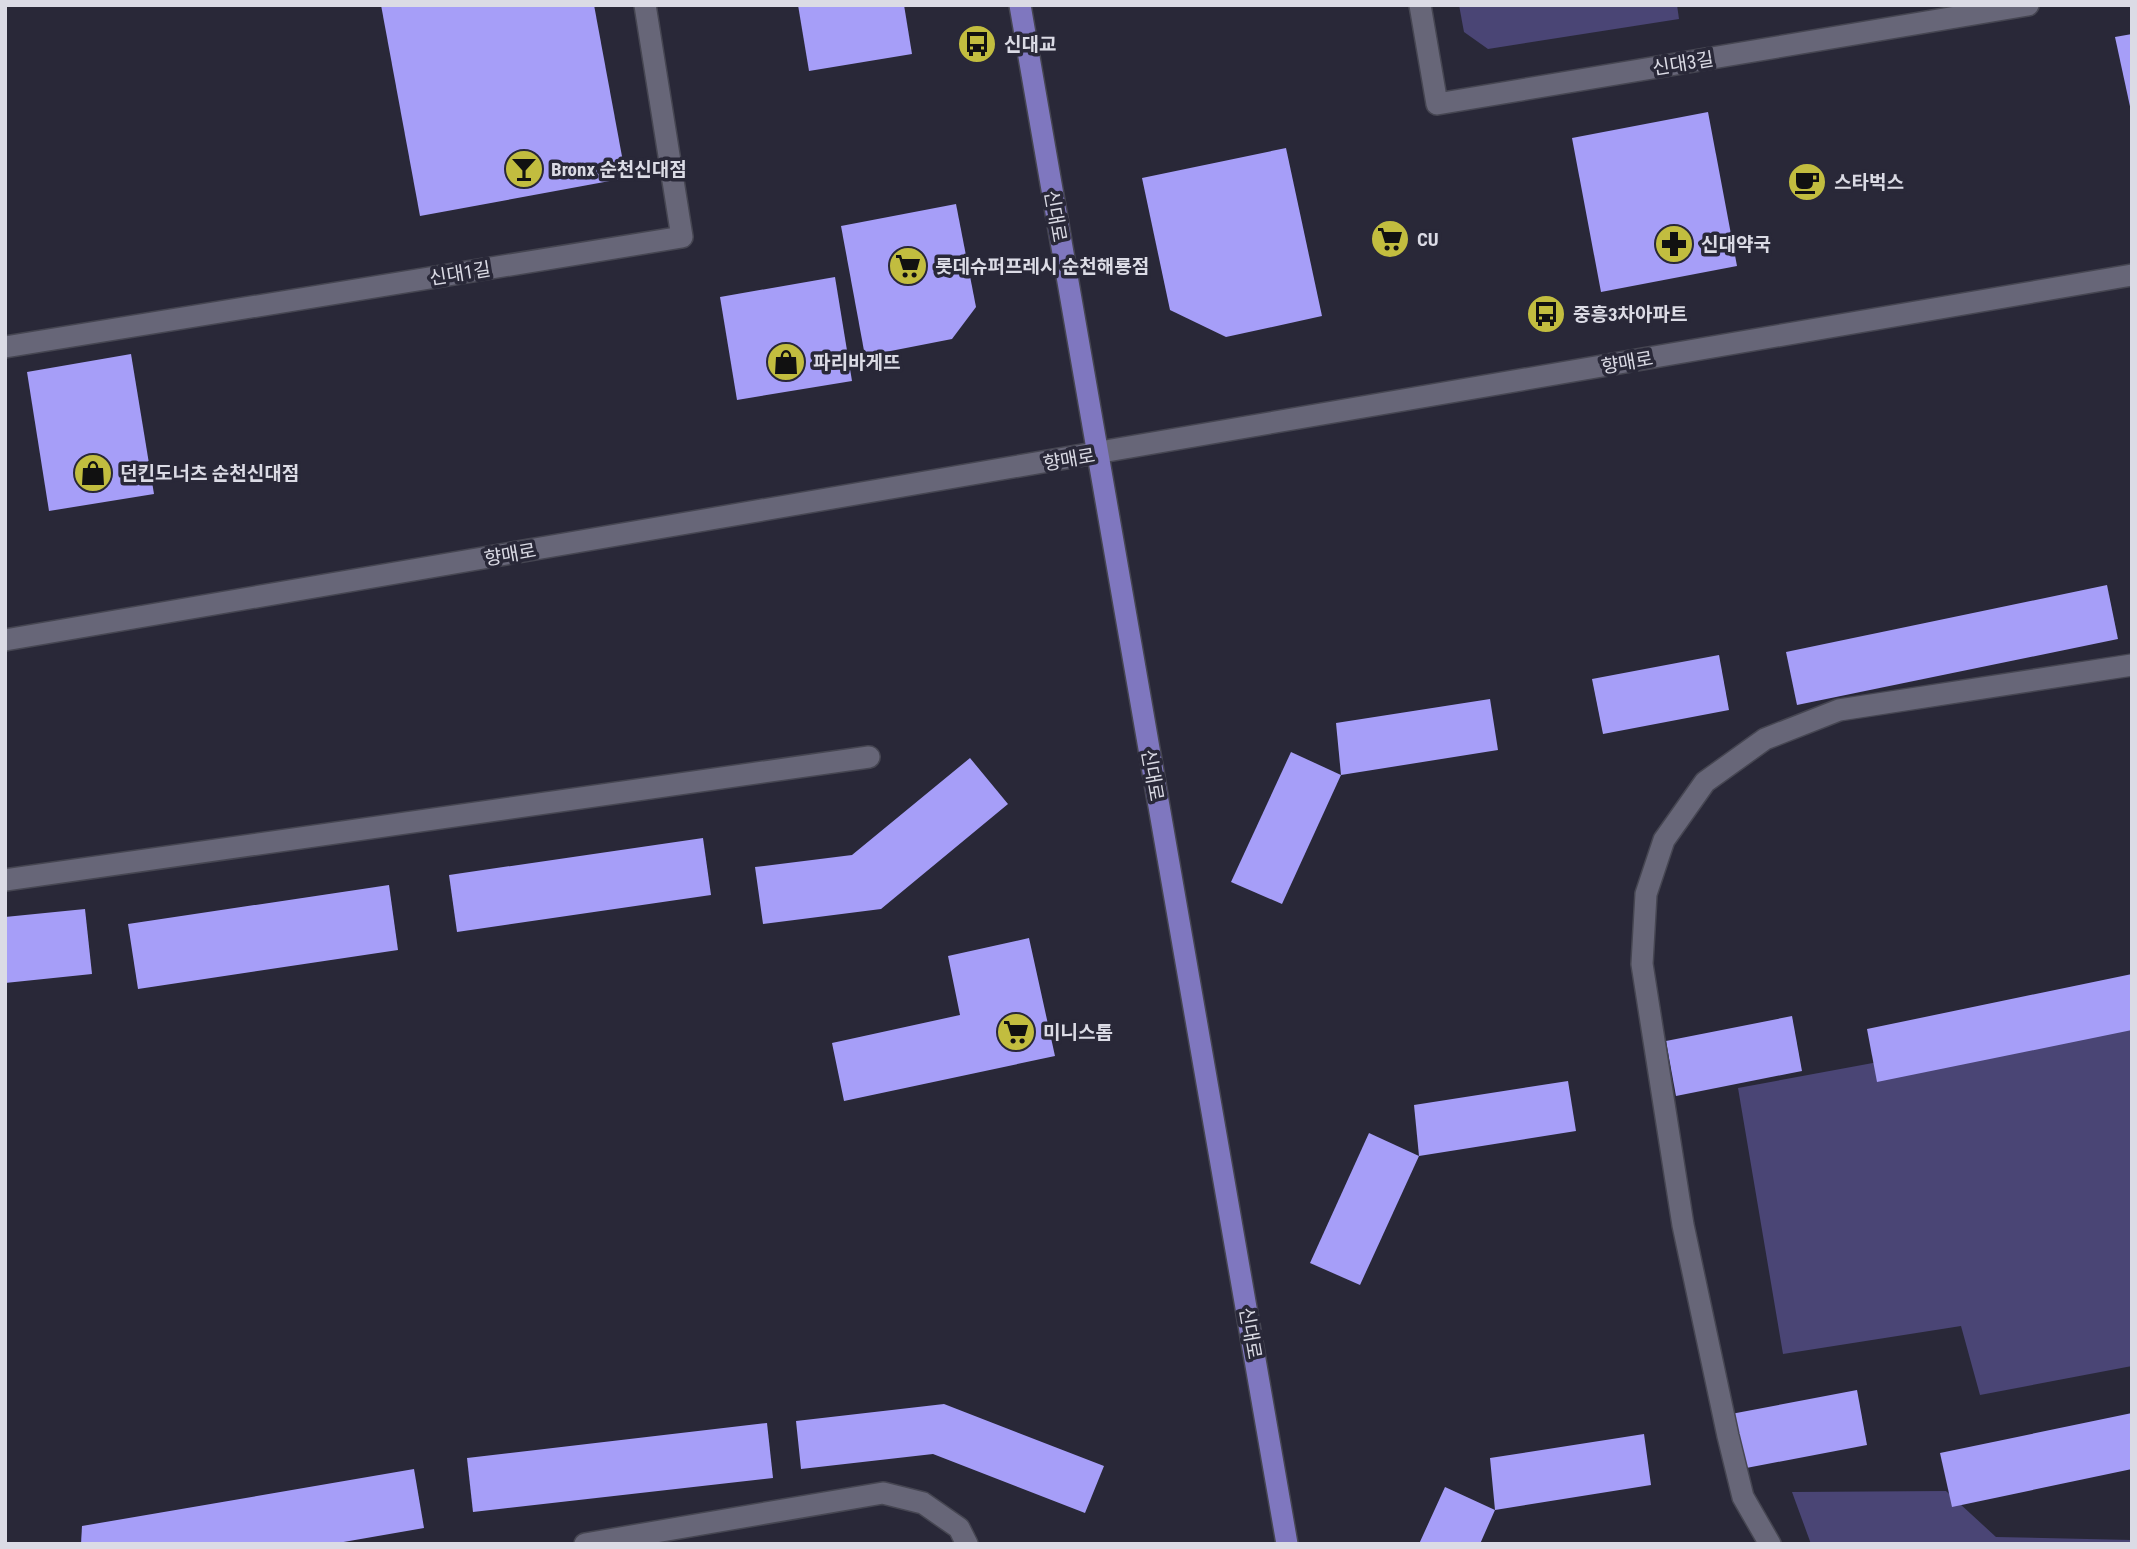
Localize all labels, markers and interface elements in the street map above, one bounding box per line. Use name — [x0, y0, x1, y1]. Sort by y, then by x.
bus stop icon: 신대교 — [956, 23, 998, 65]
place label: 신대교 — [1004, 33, 1056, 56]
street label: 신대3길 — [1651, 47, 1715, 80]
bar icon: Bronx 순천신대점 — [503, 148, 545, 190]
place label: Bronx 순천신대점 — [551, 158, 687, 181]
cafe icon: 스타벅스 — [1786, 161, 1828, 203]
place label: 스타벅스 — [1834, 171, 1904, 194]
street label: 신대로 — [1040, 188, 1071, 244]
supermarket icon: CU — [1369, 218, 1411, 260]
pharmacy icon: 신대약국 — [1653, 223, 1695, 265]
place label: CU — [1417, 228, 1439, 251]
place label: 신대약국 — [1701, 233, 1771, 256]
supermarket icon: 롯데슈퍼프레시 순천해룡점 — [887, 245, 929, 287]
place label: 롯데슈퍼프레시 순천해룡점 — [935, 255, 1149, 278]
street label: 신대1길 — [428, 257, 492, 290]
bus stop icon: 중흥3차아파트 — [1525, 293, 1567, 335]
place label: 중흥3차아파트 — [1573, 303, 1687, 326]
shop icon: 파리바게뜨 — [765, 341, 807, 383]
street label: 향매로 — [1599, 347, 1655, 378]
place label: 파리바게뜨 — [813, 351, 900, 374]
street label: 향매로 — [1041, 444, 1097, 475]
shop icon: 던킨도너츠 순천신대점 — [72, 452, 114, 494]
place label: 던킨도너츠 순천신대점 — [120, 462, 299, 485]
street label: 향매로 — [482, 539, 538, 570]
street label: 신대로 — [1137, 747, 1168, 803]
supermarket icon: 미니스톱 — [995, 1011, 1037, 1053]
place label: 미니스톱 — [1043, 1021, 1113, 1044]
street label: 신대로 — [1235, 1305, 1266, 1361]

